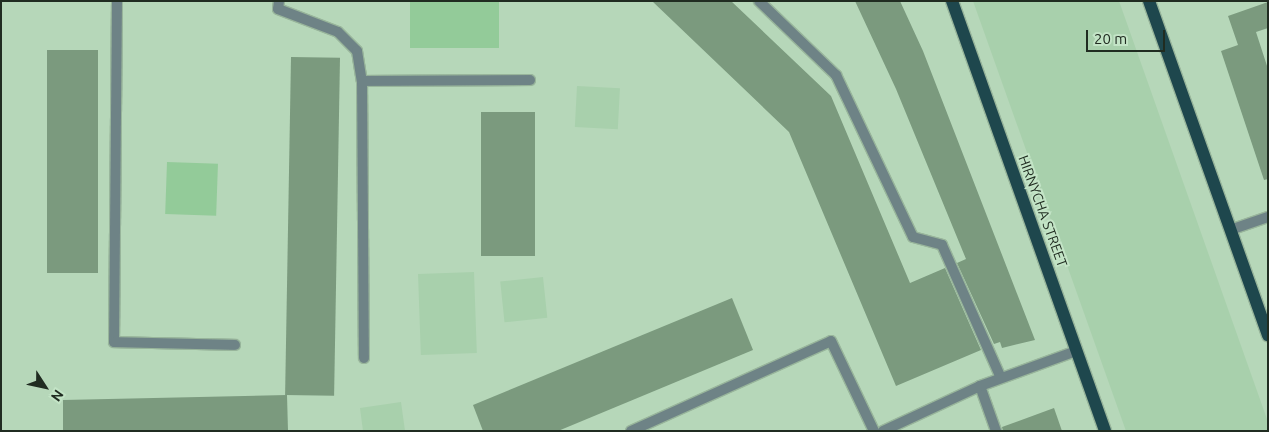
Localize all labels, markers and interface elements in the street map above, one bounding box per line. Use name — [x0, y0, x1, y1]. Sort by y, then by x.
scale bar — [1089, 20, 1168, 52]
text: 20 m — [1094, 30, 1127, 47]
street label: HIRNYCHA STREET — [1015, 153, 1071, 269]
north arrow — [20, 362, 70, 412]
text: N — [48, 387, 67, 404]

